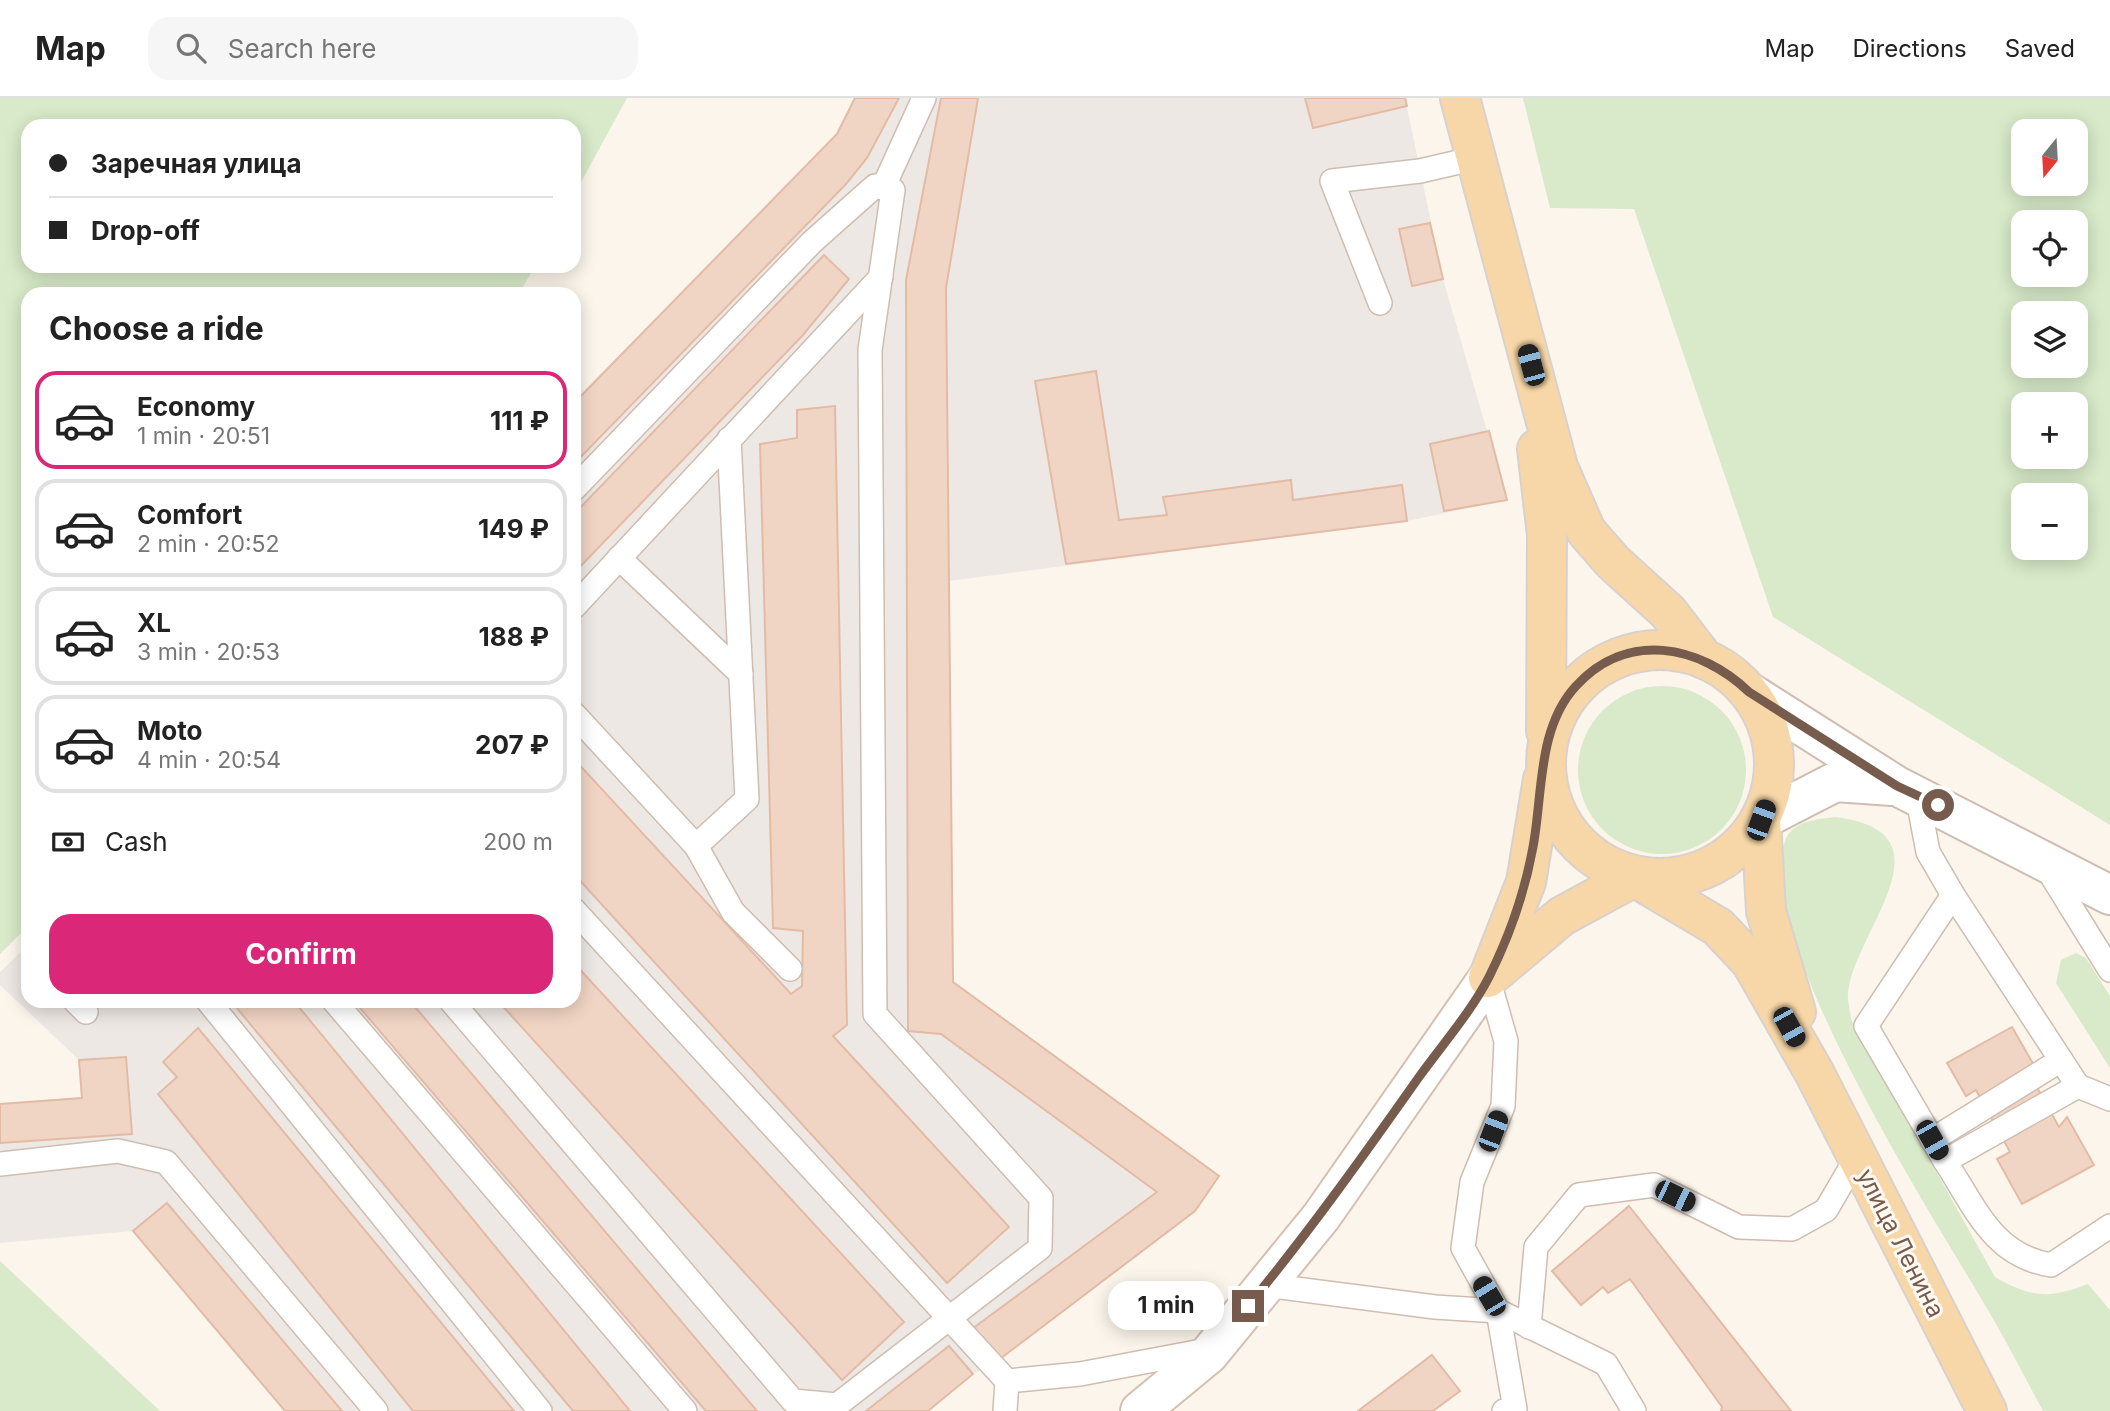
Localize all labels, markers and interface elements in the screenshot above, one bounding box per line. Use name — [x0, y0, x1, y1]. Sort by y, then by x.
search box — [148, 17, 638, 80]
text: Map — [35, 28, 106, 68]
icon: search — [172, 29, 210, 67]
text: Search here — [228, 33, 376, 64]
text: Map — [1765, 34, 1814, 63]
text: Directions — [1852, 34, 1967, 63]
text: Saved — [2005, 34, 2075, 63]
north arrow — [2011, 119, 2088, 196]
map controls — [2011, 119, 2088, 560]
text: Заречная улица — [91, 148, 302, 179]
button: locate — [2011, 210, 2088, 287]
text: Drop-off — [91, 215, 200, 246]
button: layers — [2011, 301, 2088, 378]
text: Choose a ride — [49, 309, 264, 348]
car — [1516, 342, 1547, 388]
icon: car — [53, 389, 116, 452]
text: Economy — [137, 391, 255, 422]
button: + — [2011, 392, 2088, 469]
text: 111 ₽ — [490, 405, 549, 436]
text: 1 min · 20:51 — [137, 422, 270, 450]
button: − — [2011, 483, 2088, 560]
icon: car — [53, 497, 116, 560]
text: Comfort — [137, 499, 242, 530]
text: 149 ₽ — [478, 513, 549, 544]
text: 2 min · 20:52 — [137, 530, 280, 558]
icon: car — [53, 605, 116, 668]
text: XL — [137, 607, 171, 638]
text: 188 ₽ — [479, 621, 549, 652]
text: 3 min · 20:53 — [137, 638, 280, 666]
icon: car — [53, 713, 116, 776]
text: Moto — [137, 715, 202, 746]
text: 207 ₽ — [475, 729, 549, 760]
text: 4 min · 20:54 — [137, 746, 281, 774]
route start — [1922, 789, 1954, 821]
car — [1744, 797, 1779, 843]
icon: cash — [49, 823, 87, 861]
text: Cash — [105, 826, 168, 857]
text: 200 m — [483, 828, 553, 856]
button: Confirm — [49, 914, 553, 994]
car — [1770, 1004, 1809, 1050]
car — [1476, 1108, 1511, 1154]
car — [1913, 1117, 1952, 1163]
street label: улица Ленина — [1851, 1164, 1951, 1322]
car — [1652, 1177, 1699, 1215]
car — [1470, 1273, 1509, 1319]
callout: 1 min — [1108, 1282, 1224, 1330]
route end — [1232, 1290, 1264, 1322]
text: 1 min — [1138, 1291, 1194, 1319]

